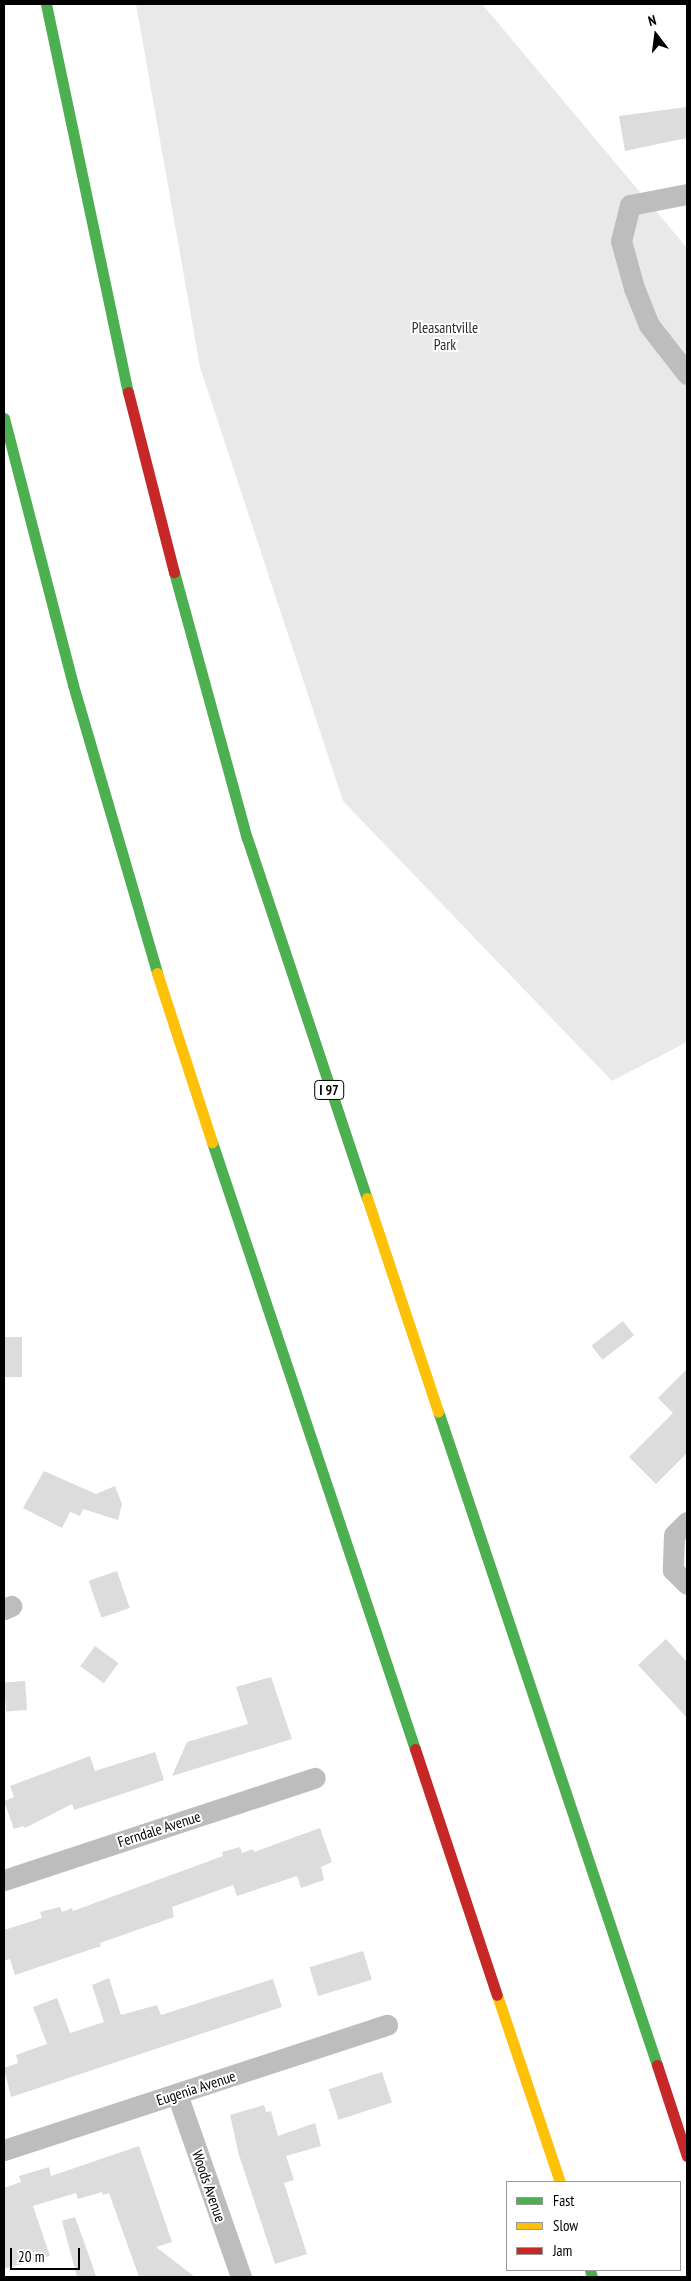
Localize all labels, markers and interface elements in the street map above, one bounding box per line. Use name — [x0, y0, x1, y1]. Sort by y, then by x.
north arrow — [631, 10, 681, 60]
text: N — [646, 11, 658, 30]
park label: Pleasantville Park — [412, 318, 478, 353]
road number: I 97 — [314, 1078, 344, 1102]
street label: Ferndale Avenue — [115, 1807, 203, 1851]
street label: Eugenia Avenue — [154, 2067, 238, 2109]
street label: Woods Avenue — [188, 2148, 230, 2224]
legend — [506, 2181, 681, 2271]
text: Fast — [553, 2191, 574, 2210]
text: Slow — [553, 2216, 578, 2235]
scale bar — [12, 2238, 82, 2270]
text: Jam — [553, 2241, 572, 2260]
text: 20 m — [18, 2247, 44, 2266]

